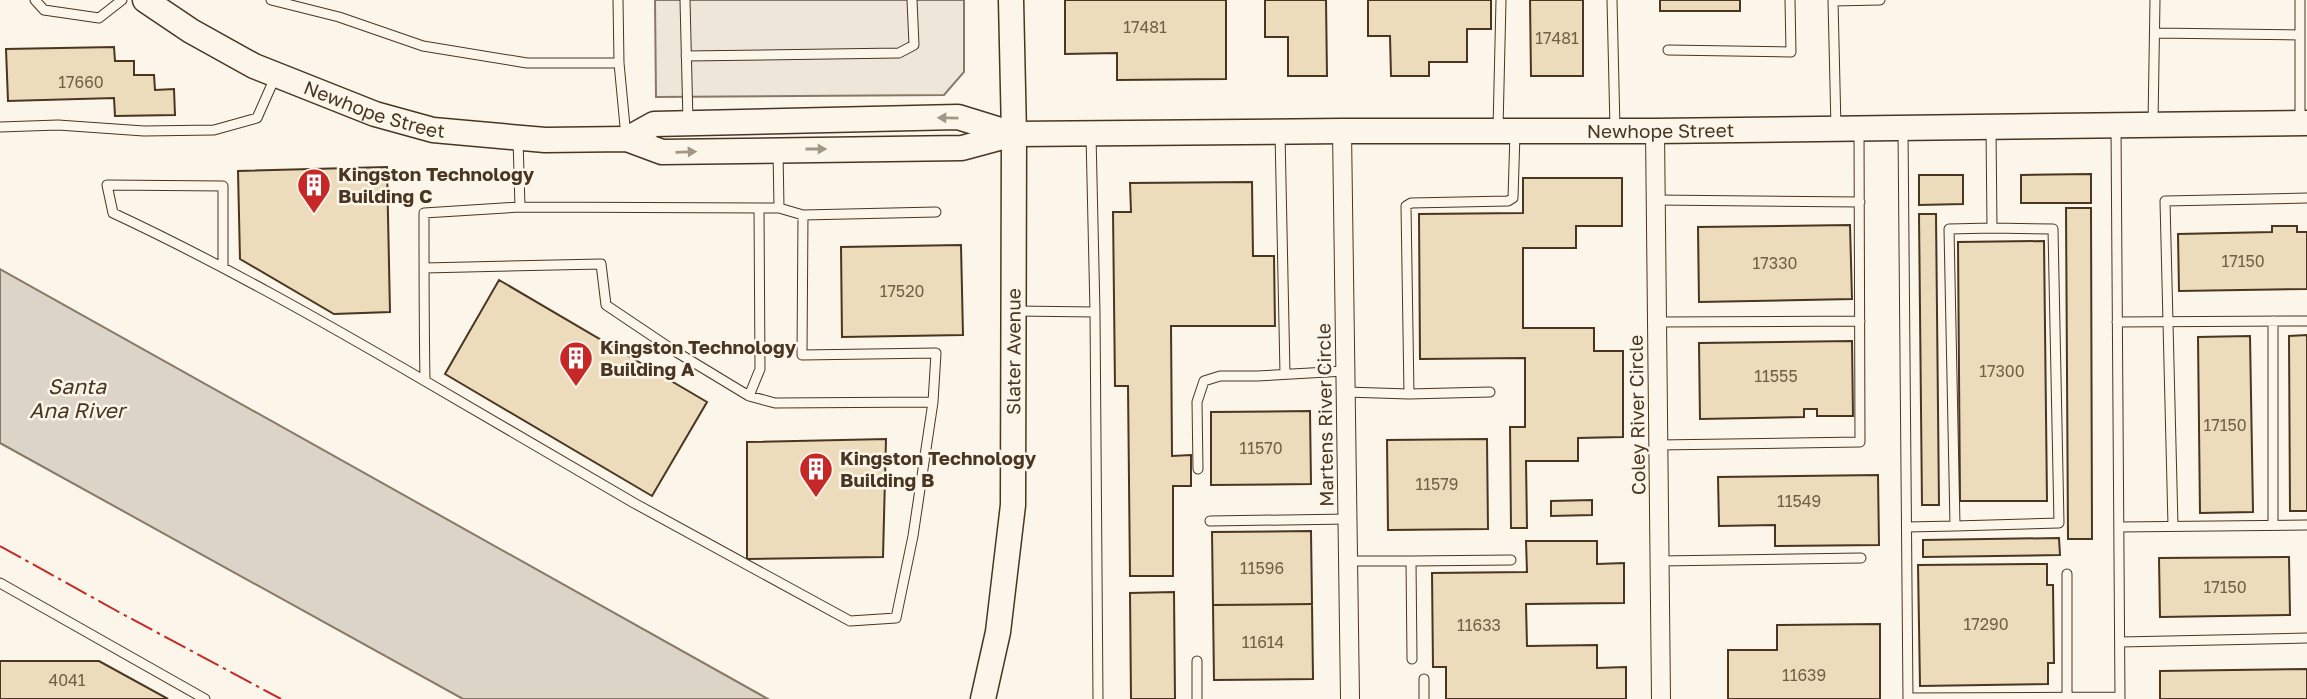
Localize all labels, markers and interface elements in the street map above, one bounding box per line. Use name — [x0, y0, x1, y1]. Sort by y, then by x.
house number: 17481 — [1123, 17, 1167, 37]
house number: 17481 — [1535, 28, 1579, 48]
house number: 17660 — [58, 72, 104, 92]
street label: Newhope Street — [301, 75, 446, 142]
one-way arrow — [937, 112, 959, 123]
street label: Newhope Street — [1587, 118, 1734, 142]
one-way arrow — [805, 143, 827, 155]
one-way arrow — [675, 146, 697, 157]
place label: Kingston Technology Building C — [338, 162, 535, 207]
building icon: Kingston Technology Building C — [295, 166, 333, 215]
house number: 17150 — [2221, 251, 2265, 271]
house number: 17330 — [1753, 253, 1797, 273]
house number: 17520 — [880, 281, 924, 301]
street label: Slater Avenue — [1001, 288, 1025, 415]
street label: Martens River Circle — [1311, 323, 1338, 507]
place label: Kingston Technology Building A — [600, 335, 797, 380]
street label: Coley River Circle — [1624, 335, 1649, 495]
building icon: Kingston Technology Building A — [557, 339, 595, 388]
house number: 17300 — [1979, 361, 2025, 381]
house number: 11555 — [1754, 366, 1798, 386]
water label: Santa Ana River — [29, 373, 128, 423]
house number: 17150 — [2203, 415, 2247, 435]
house number: 11570 — [1239, 438, 1283, 458]
place label: Kingston Technology Building B — [840, 446, 1037, 491]
building icon: Kingston Technology Building B — [797, 450, 835, 499]
house number: 11579 — [1416, 474, 1458, 494]
house number: 11549 — [1777, 491, 1821, 511]
house number: 11596 — [1240, 558, 1284, 578]
house number: 17150 — [2203, 577, 2247, 597]
house number: 17290 — [1963, 614, 2009, 634]
house number: 11633 — [1457, 615, 1501, 635]
house number: 11614 — [1242, 632, 1284, 652]
house number: 11639 — [1782, 665, 1826, 685]
house number: 4041 — [48, 670, 86, 690]

